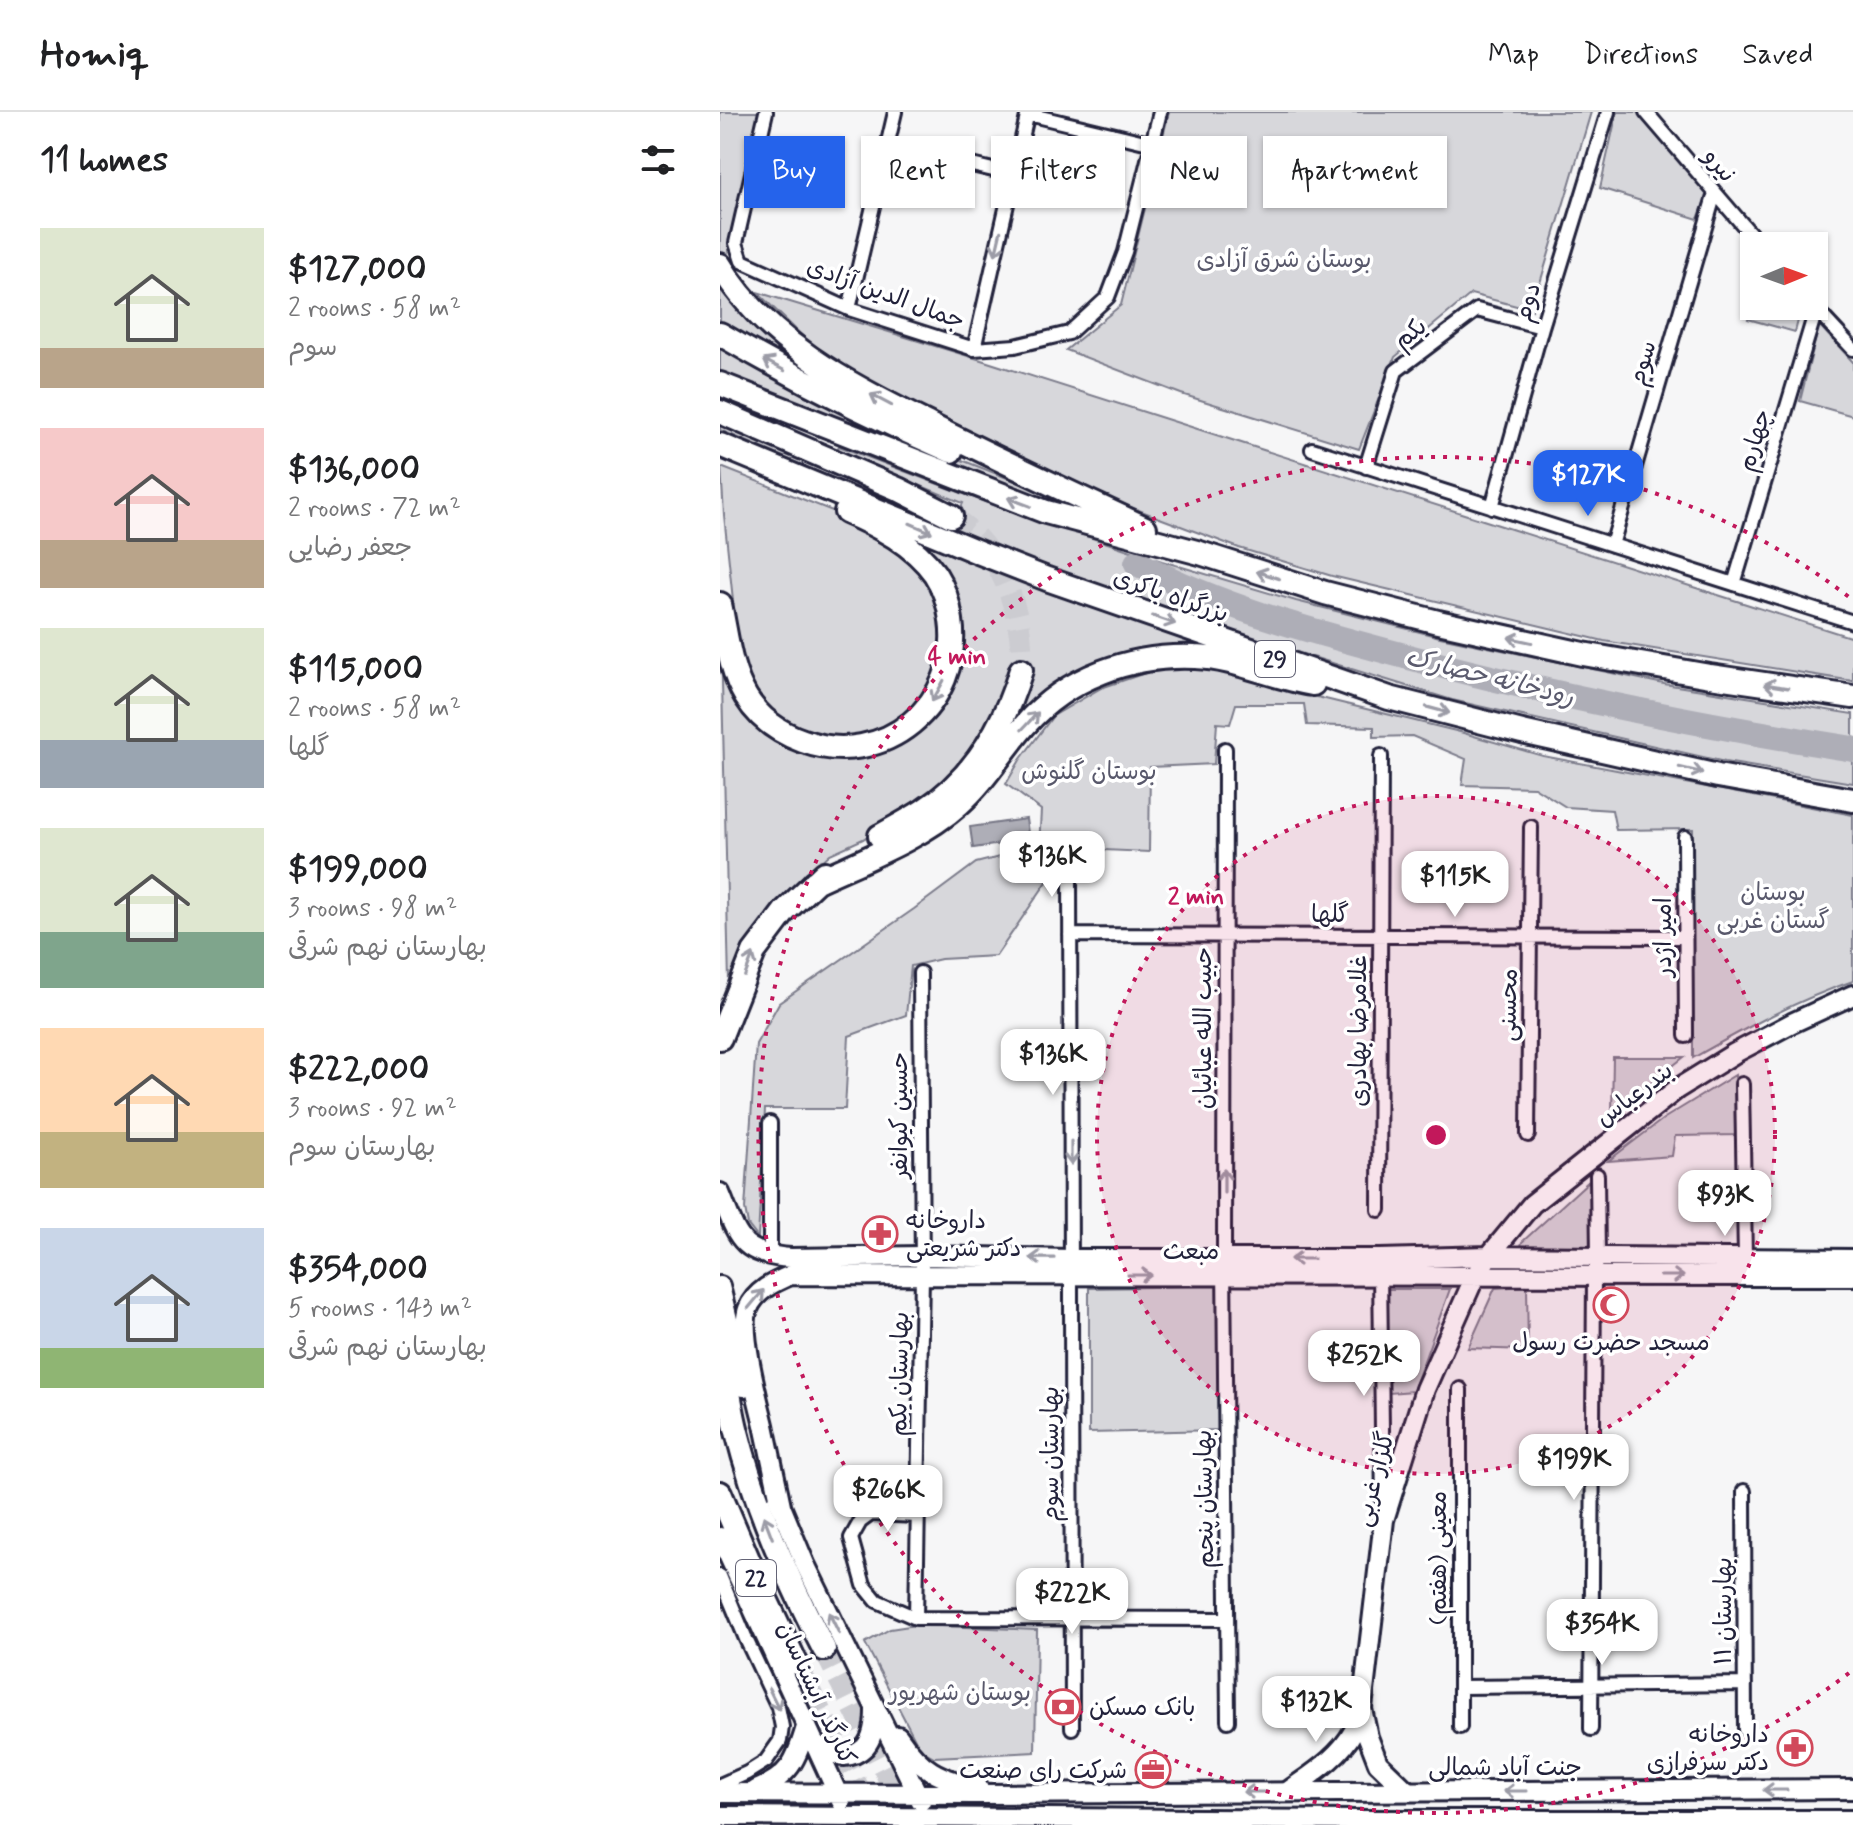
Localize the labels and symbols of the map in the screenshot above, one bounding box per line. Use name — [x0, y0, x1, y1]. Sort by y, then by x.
street label: نیرو — [1694, 141, 1742, 189]
one-way arrow — [990, 229, 1005, 255]
north arrow — [1740, 232, 1828, 320]
park label: بوستان شرق آزادی — [1196, 245, 1372, 276]
street label: جمال الدین آزادی — [802, 251, 969, 337]
street label: دوم — [1508, 279, 1551, 326]
street label: یکم — [1388, 312, 1434, 358]
street label: سوم — [1622, 337, 1666, 390]
one-way arrow — [763, 357, 787, 373]
one-way arrow — [870, 391, 893, 407]
street label: چهارم — [1731, 406, 1780, 476]
pin: $127K — [1532, 450, 1644, 518]
one-way arrow — [1007, 494, 1032, 508]
one-way arrow — [908, 522, 933, 537]
street label: بزرگراه باکری — [1109, 562, 1232, 631]
one-way arrow — [1256, 567, 1282, 582]
one-way arrow — [1152, 614, 1177, 629]
one-way arrow — [1508, 632, 1533, 647]
road number: 29 — [1255, 641, 1295, 677]
water label: رودخانه حصارک — [1402, 641, 1577, 715]
text: 4 min — [928, 642, 986, 673]
one-way arrow — [1764, 678, 1789, 693]
one-way arrow — [929, 679, 945, 702]
one-way arrow — [1425, 703, 1450, 718]
one-way arrow — [1020, 711, 1038, 731]
park label: بوستان گلنوش — [1021, 757, 1157, 788]
one-way arrow — [1678, 763, 1703, 778]
pin: $136K — [996, 831, 1108, 899]
pin: $115K — [1399, 851, 1511, 919]
park label: بوستان گستان غربی — [1716, 878, 1830, 937]
text: 2 min — [1168, 882, 1224, 913]
street label: امیر اژدر — [1649, 897, 1680, 979]
street label: گلها — [1311, 900, 1349, 931]
street label: حبیب الله عبائیان — [1189, 947, 1220, 1109]
one-way arrow — [743, 953, 757, 978]
street label: غلامرضا بهادری — [1344, 955, 1375, 1107]
street label: محسنی — [1493, 968, 1526, 1042]
pin: $136K — [997, 1029, 1109, 1097]
street label: حسین کیوانفر — [885, 1052, 916, 1180]
street label: بندرعباس — [1590, 1056, 1680, 1134]
centre of rings — [1422, 1121, 1450, 1149]
one-way arrow — [1064, 1139, 1079, 1166]
one-way arrow — [1216, 1168, 1232, 1195]
pin: $93K — [1678, 1170, 1772, 1238]
place label: داروخانه دکتر شریعتی — [906, 1206, 1021, 1265]
pharmacy icon: داروخانه دکتر شریعتی — [861, 1215, 899, 1253]
street label: مبعث — [1163, 1237, 1219, 1268]
one-way arrow — [1029, 1250, 1056, 1266]
one-way arrow — [1289, 1251, 1316, 1267]
one-way arrow — [1126, 1267, 1153, 1283]
one-way arrow — [1658, 1268, 1685, 1284]
mosque icon: مسجد حضرت رسول — [1592, 1286, 1630, 1324]
one-way arrow — [747, 1290, 765, 1310]
street label: بهارستان یکم — [884, 1311, 918, 1437]
place label: مسجد حضرت رسول — [1512, 1328, 1710, 1359]
pin: $252K — [1308, 1330, 1420, 1398]
street label: بهارستان سوم — [1036, 1386, 1068, 1522]
street label: بهارستان پنجم — [1189, 1429, 1223, 1569]
street label: گلزار غربی — [1348, 1429, 1403, 1530]
pin: $199K — [1518, 1434, 1630, 1502]
pin: $266K — [832, 1465, 944, 1533]
street label: معینی (هفتم) — [1424, 1491, 1456, 1625]
one-way arrow — [760, 1515, 774, 1540]
street label: بهارستان ۱۱ — [1709, 1557, 1740, 1665]
road number: 22 — [736, 1560, 776, 1596]
pin: $222K — [1016, 1568, 1128, 1636]
pin: $354K — [1546, 1599, 1658, 1667]
one-way arrow — [826, 1611, 841, 1635]
street label: کنارگذر آبشناسان — [769, 1617, 862, 1770]
pin: $132K — [1260, 1676, 1372, 1744]
park label: بوستان شهریور — [887, 1678, 1031, 1709]
one-way arrow — [766, 1686, 782, 1710]
bank icon: بانک مسکن — [1044, 1688, 1082, 1726]
place label: بانک مسکن — [1089, 1693, 1196, 1724]
place label: داروخانه دکتر سرفرازی — [1647, 1720, 1769, 1779]
pharmacy icon: داروخانه دکتر سرفرازی — [1776, 1729, 1814, 1767]
office icon: شرکت رای صنعت — [1134, 1751, 1172, 1789]
street label: جنت آباد شمالی — [1428, 1753, 1582, 1784]
place label: شرکت رای صنعت — [959, 1756, 1127, 1787]
one-way arrow — [1762, 1782, 1789, 1797]
one-way arrow — [1502, 1783, 1529, 1799]
one-way arrow — [1242, 1784, 1269, 1800]

